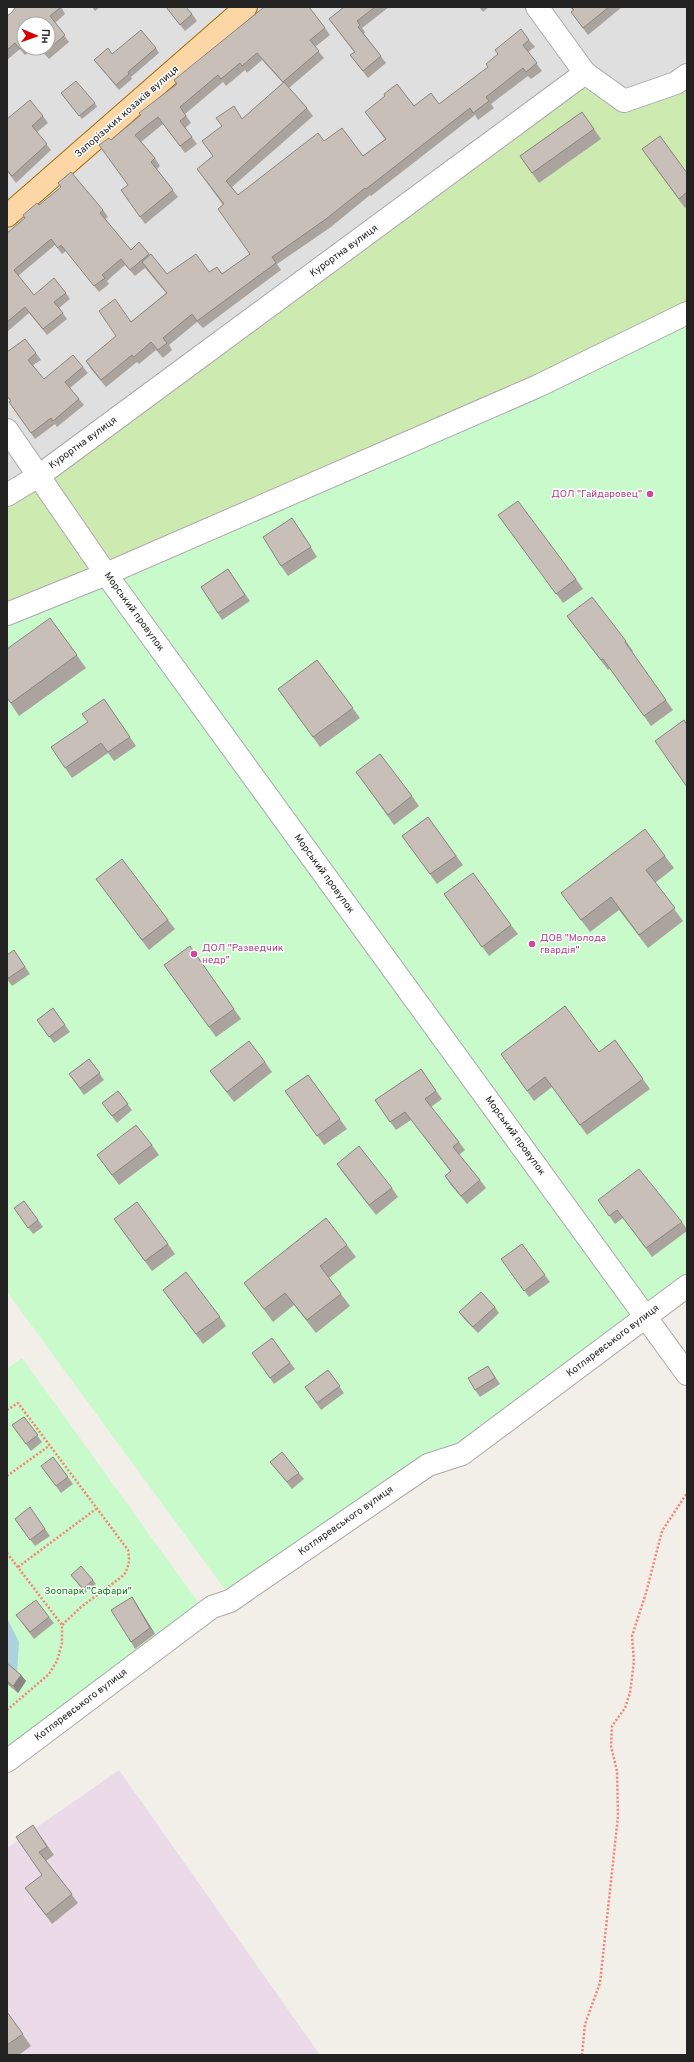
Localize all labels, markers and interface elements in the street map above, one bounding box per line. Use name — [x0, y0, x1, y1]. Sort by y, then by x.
north arrow — [16, 16, 56, 56]
text: Пн — [38, 29, 52, 44]
street label: Запорізьких козаків вулиця — [72, 63, 182, 161]
street label: Курортна вулиця — [307, 222, 381, 280]
street label: Курортна вулиця — [46, 414, 120, 472]
place label: ДОЛ "Гайдаровец" — [551, 488, 642, 501]
marker: ДОЛ "Гайдаровец" — [645, 489, 655, 499]
street label: Морський провулок — [101, 570, 167, 654]
street label: Морський провулок — [291, 832, 357, 916]
place label: ДОВ "Молода гвардія" — [540, 932, 606, 957]
marker: ДОВ "Молода гвардія" — [527, 939, 537, 949]
place label: ДОЛ "Разведчик недр" — [202, 942, 284, 967]
marker: ДОЛ "Разведчик недр" — [189, 949, 199, 959]
street label: Морський провулок — [482, 1094, 548, 1178]
street label: Котляревського вулиця — [564, 1302, 662, 1380]
street label: Котляревського вулиця — [296, 1483, 396, 1559]
park label: Зоопарк "Сафари" — [44, 1585, 132, 1598]
street label: Котляревського вулиця — [32, 1666, 130, 1744]

